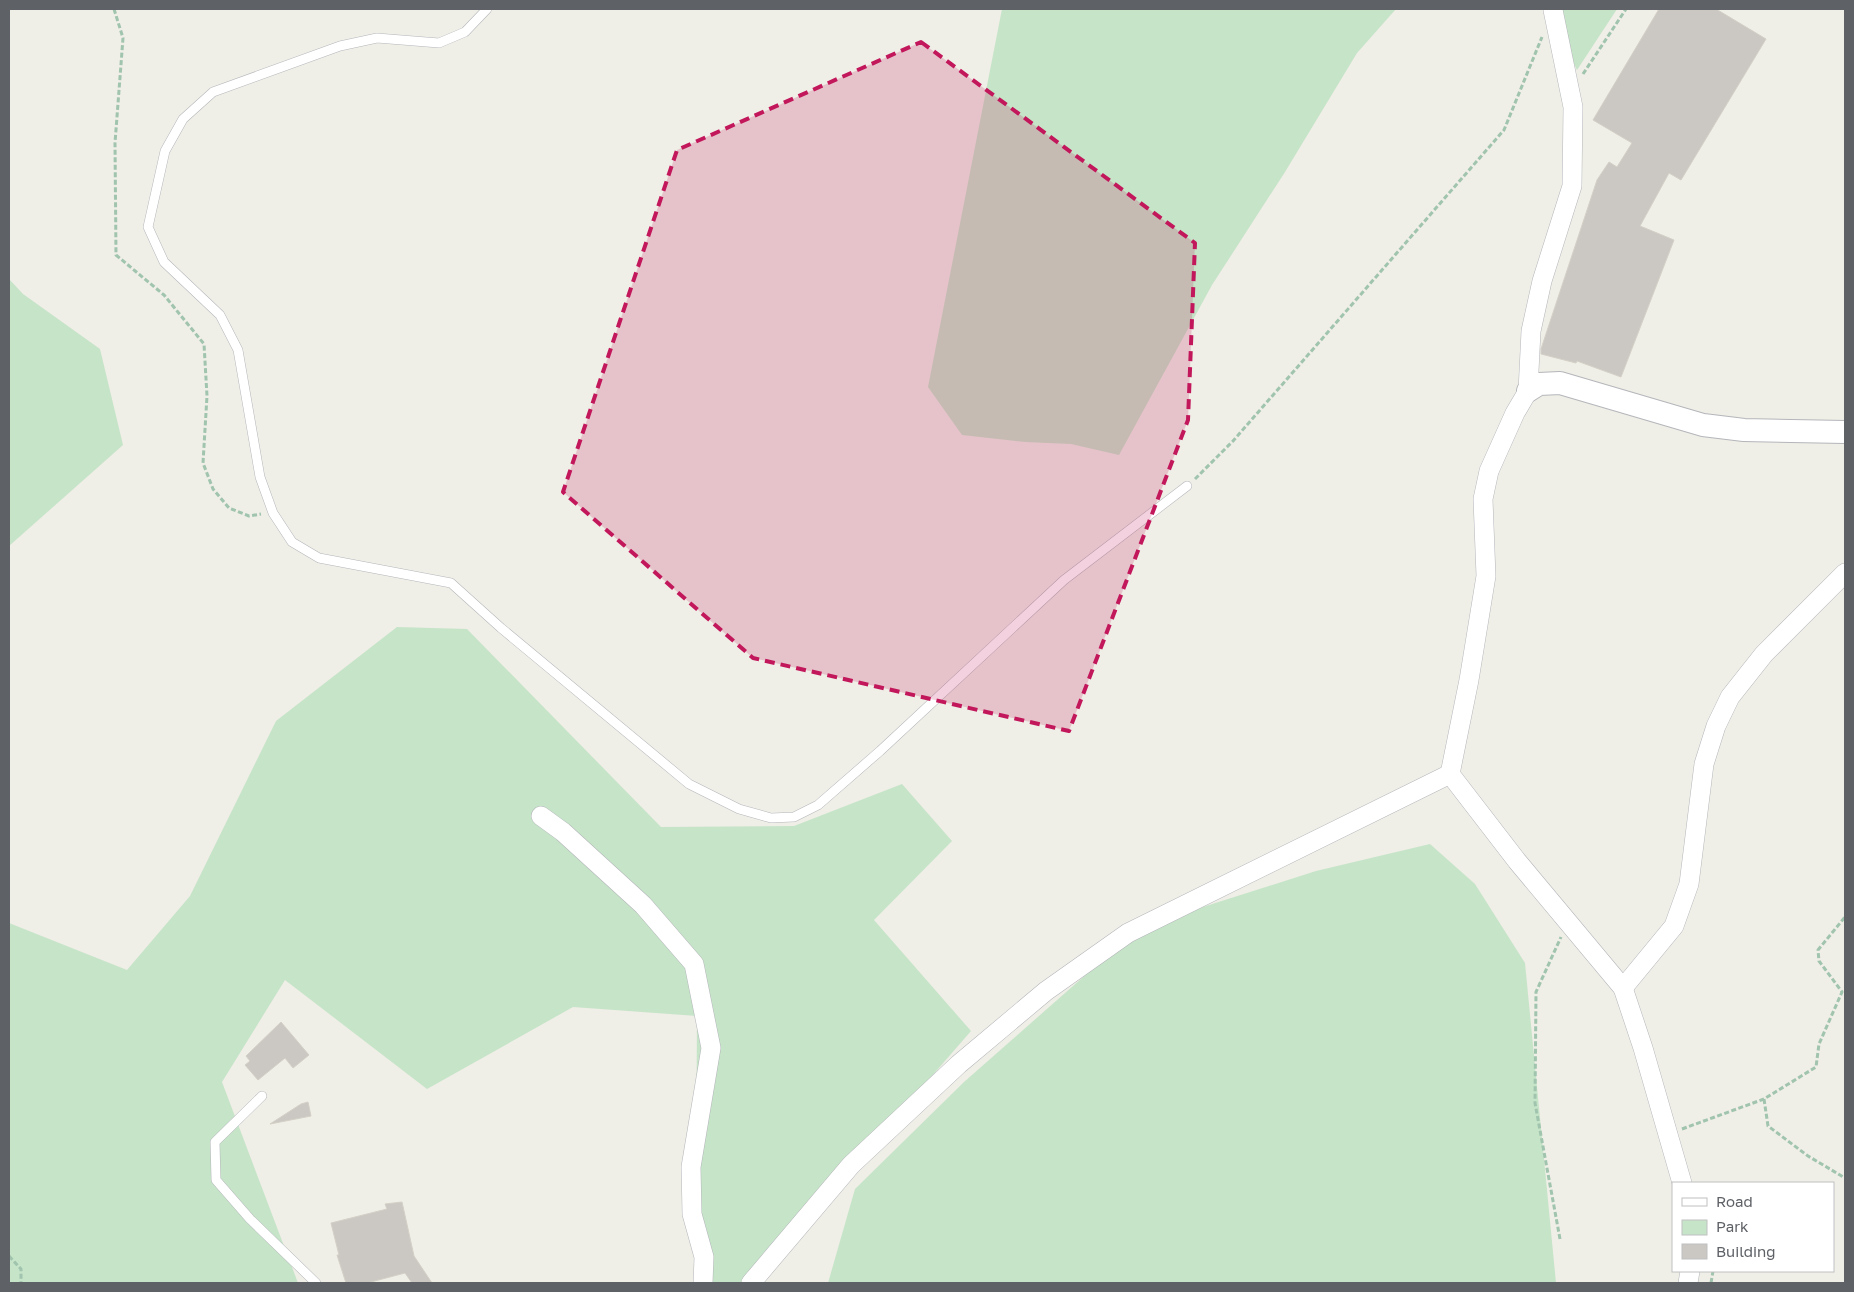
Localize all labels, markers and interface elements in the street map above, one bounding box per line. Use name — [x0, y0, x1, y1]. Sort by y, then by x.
legend — [1672, 1182, 1834, 1272]
text: Road — [1716, 1192, 1753, 1210]
text: Park — [1716, 1217, 1749, 1235]
text: Building — [1716, 1242, 1776, 1260]

